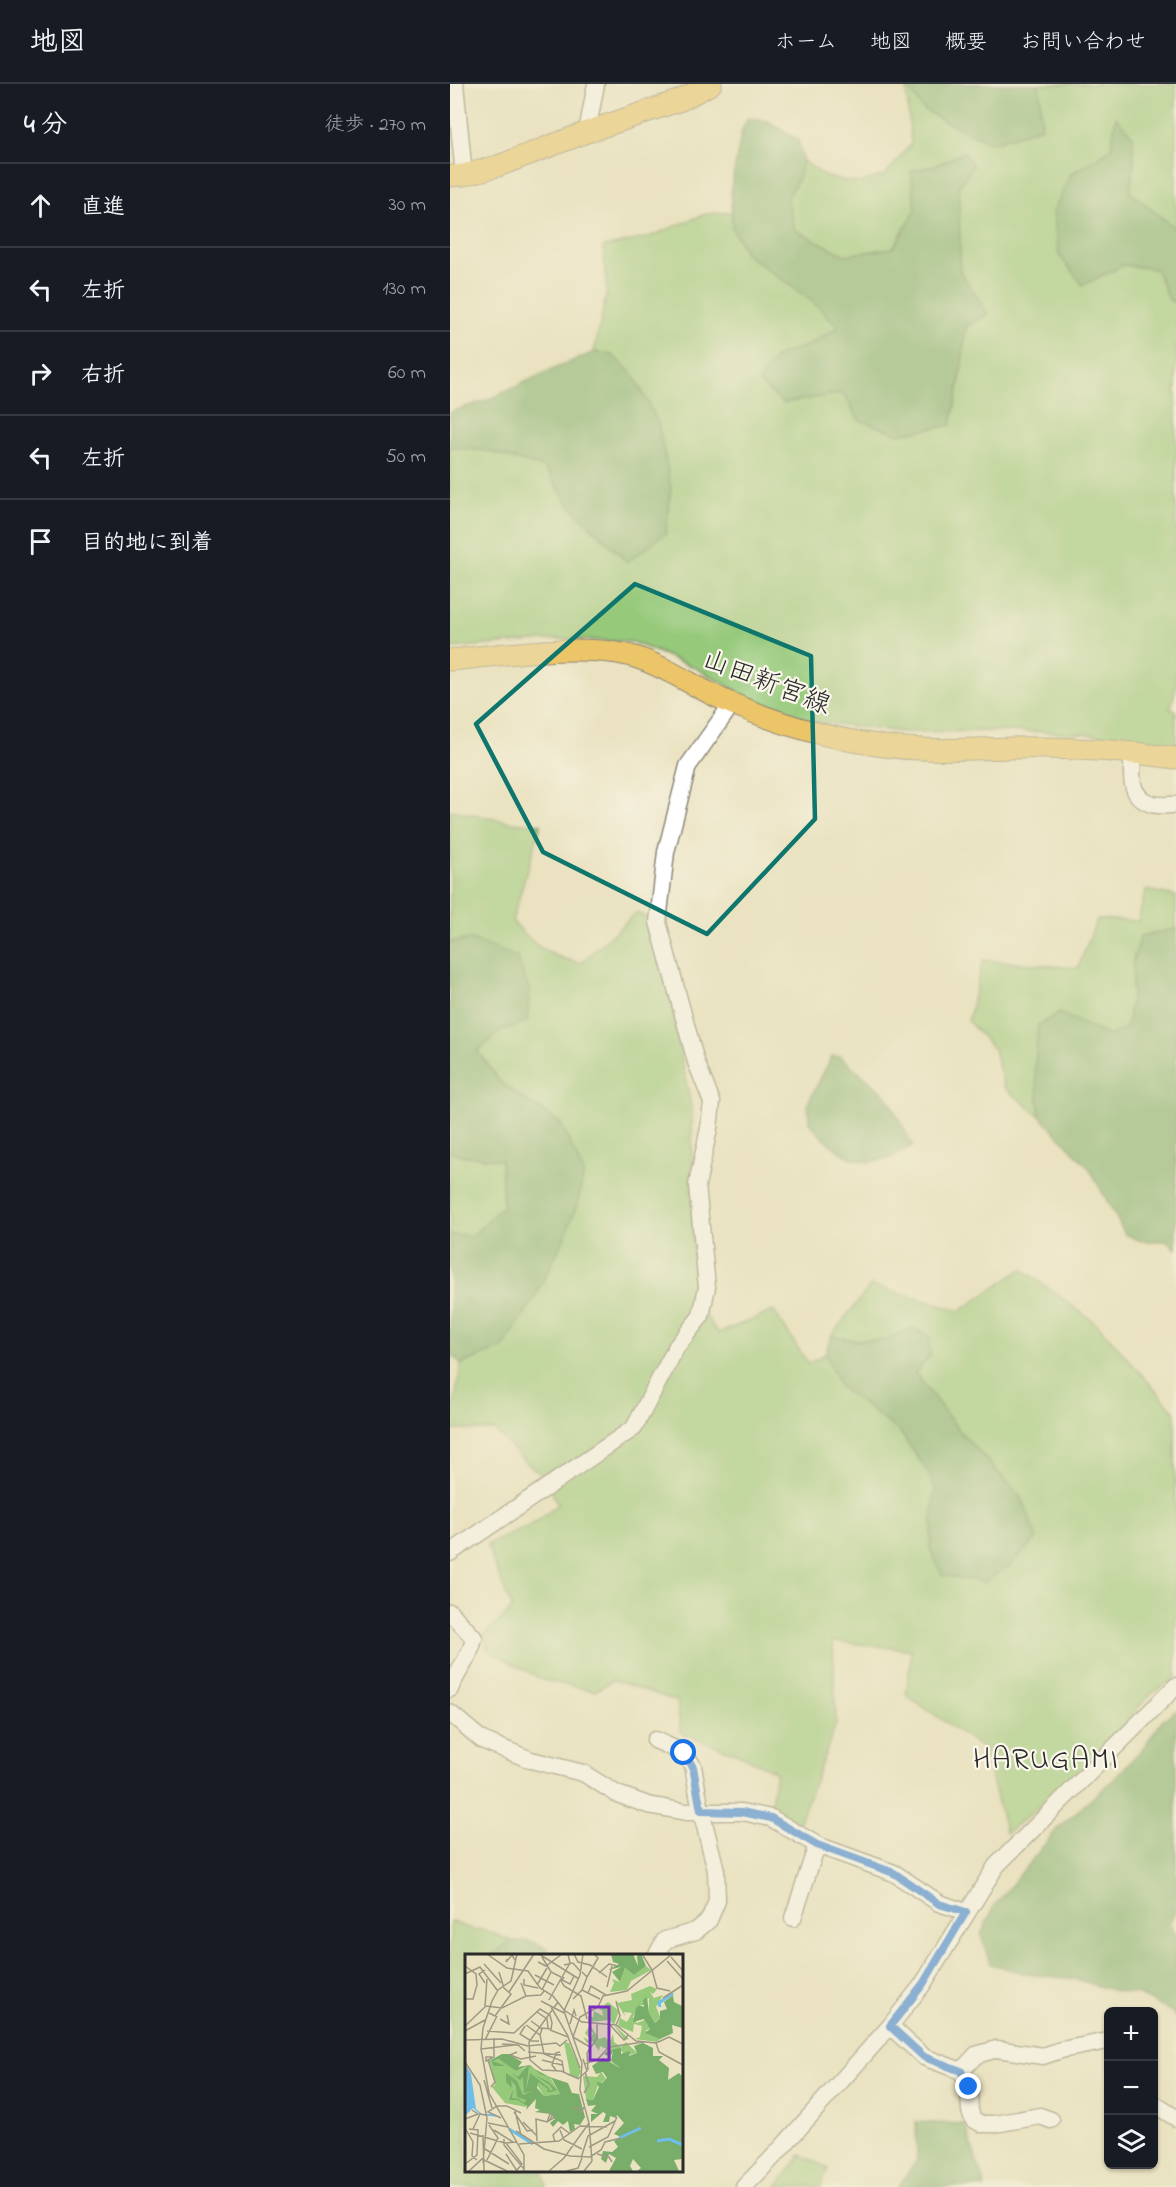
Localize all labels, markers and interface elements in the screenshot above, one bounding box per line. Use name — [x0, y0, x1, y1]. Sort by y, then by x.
text: 地図 — [30, 23, 86, 64]
text: ホーム — [775, 28, 837, 58]
text: 地図 — [870, 28, 912, 58]
text: 概要 — [945, 28, 987, 58]
text: お問い合わせ — [1020, 28, 1146, 58]
text: 4 分 — [24, 107, 67, 145]
text: 徒歩 · 270 m — [324, 111, 426, 140]
icon: ahead — [24, 189, 57, 222]
text: 30 m — [389, 191, 426, 220]
text: 直進 — [81, 192, 125, 224]
icon: left — [24, 273, 57, 306]
text: 130 m — [382, 275, 426, 304]
text: 左折 — [81, 276, 125, 308]
icon: right — [24, 357, 57, 390]
text: 60 m — [388, 359, 426, 388]
text: 右折 — [81, 360, 125, 392]
icon: left — [24, 441, 57, 474]
text: 50 m — [385, 443, 426, 472]
text: 左折 — [81, 444, 125, 476]
icon: arrive — [24, 525, 57, 558]
text: 目的地に到着 — [81, 528, 213, 560]
street label: 山田新宮線 — [696, 641, 836, 726]
route start — [670, 1739, 696, 1765]
district label: HARUGAMI — [973, 1739, 1119, 1783]
inset map — [465, 1954, 682, 2172]
map controls — [1104, 2007, 1158, 2169]
button: + — [1104, 2007, 1158, 2061]
button: − — [1104, 2061, 1158, 2115]
route end — [955, 2073, 981, 2099]
button: layers — [1104, 2115, 1158, 2169]

